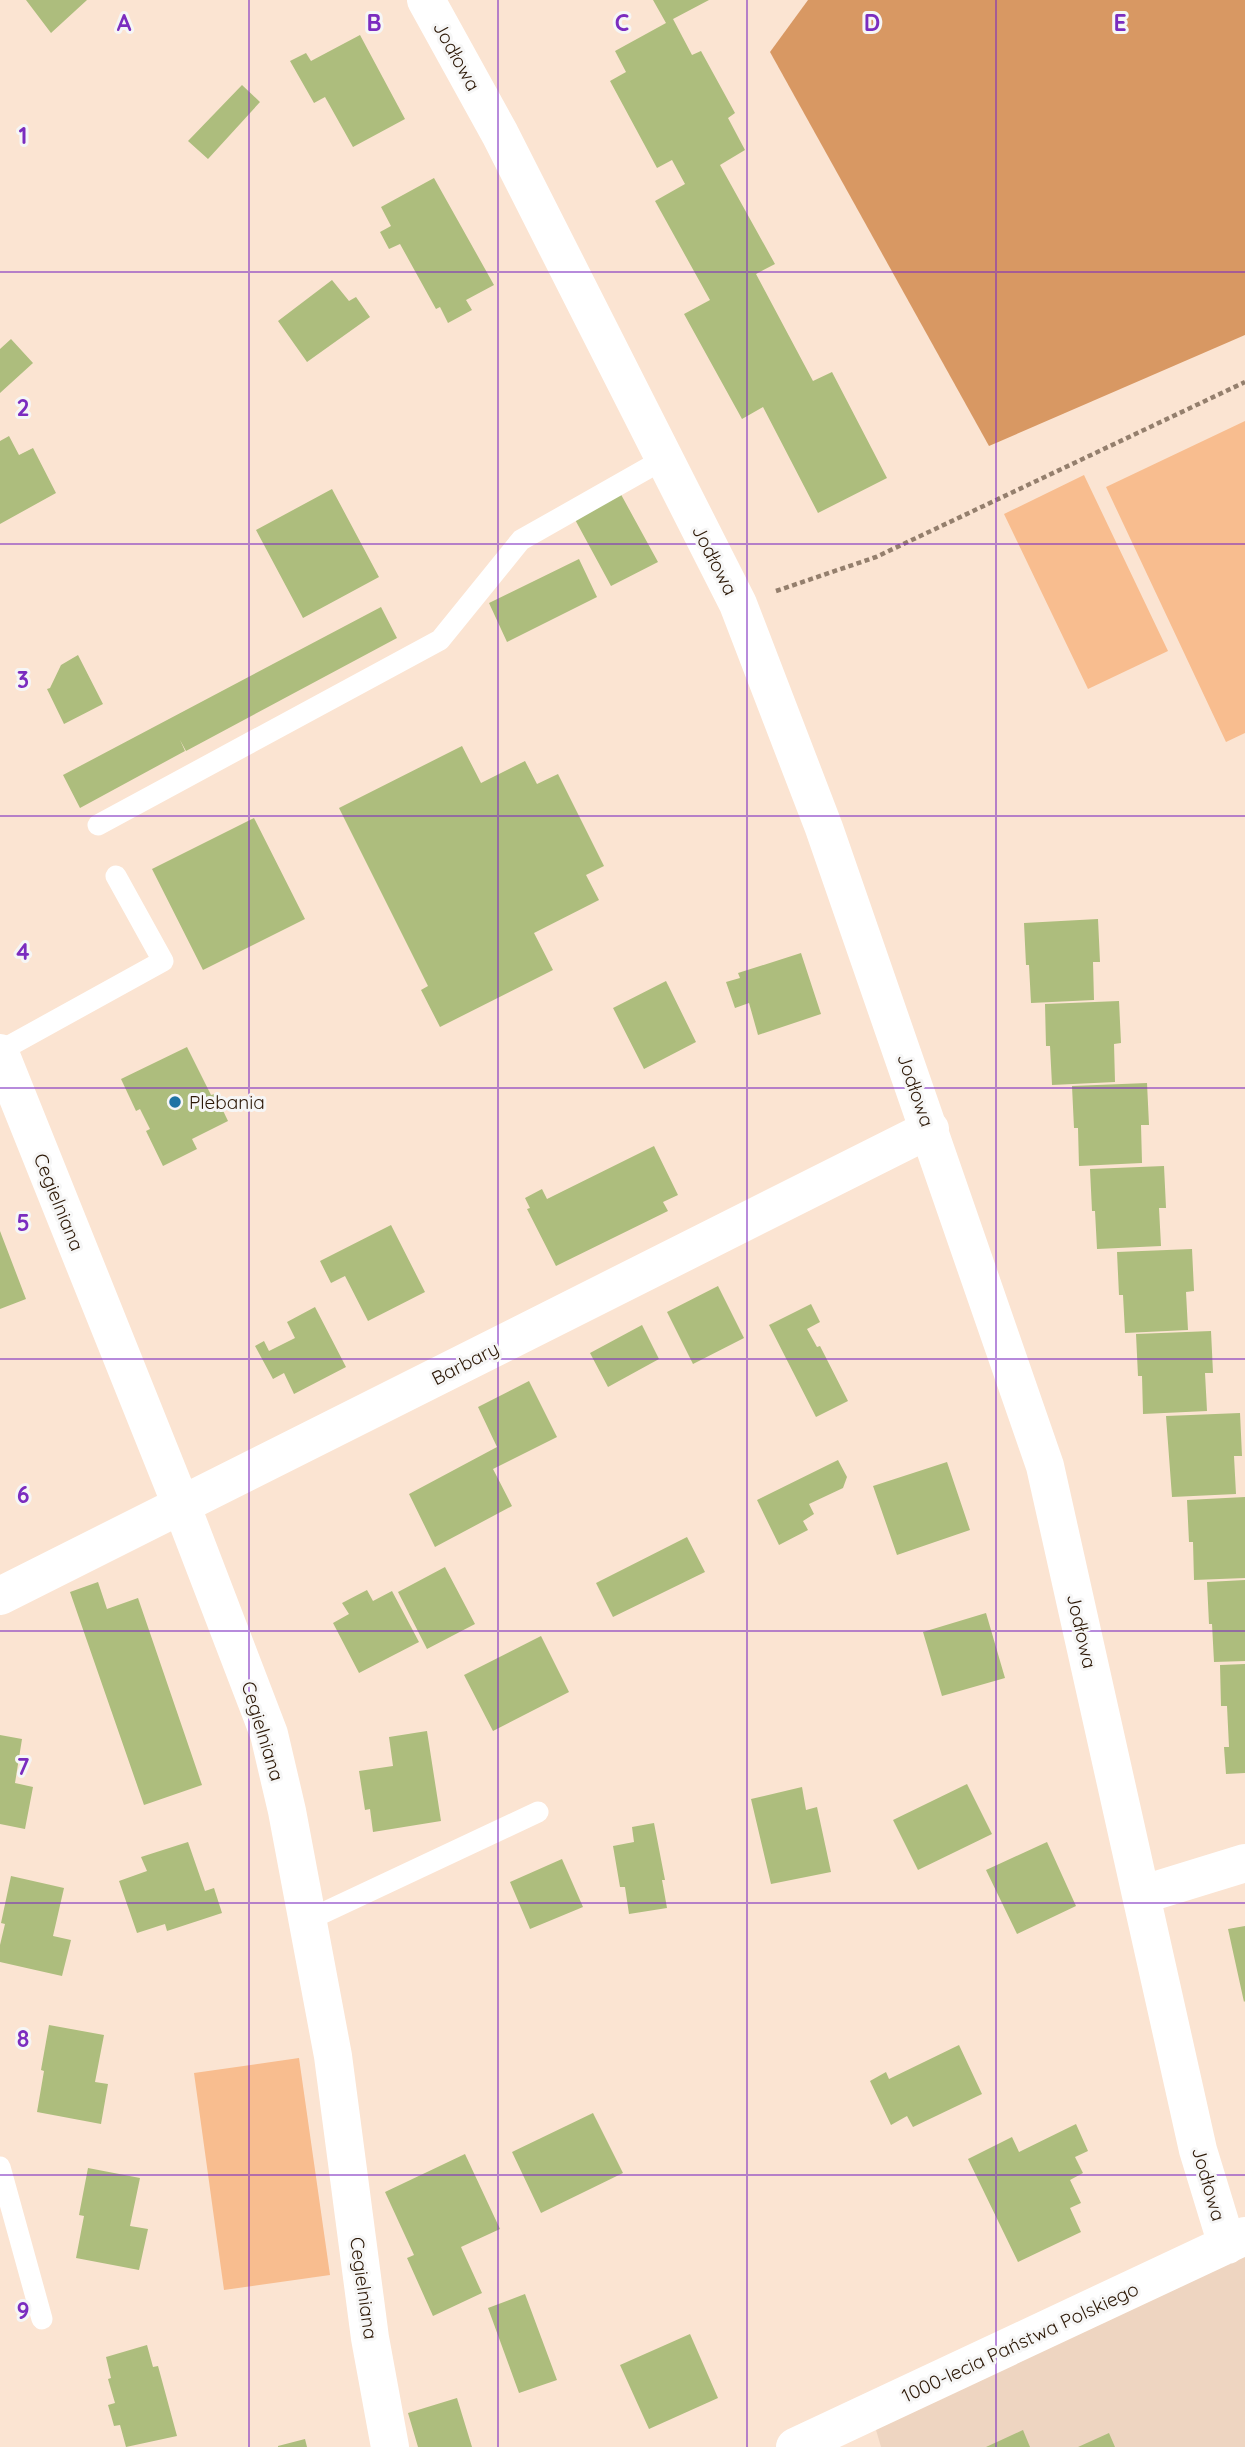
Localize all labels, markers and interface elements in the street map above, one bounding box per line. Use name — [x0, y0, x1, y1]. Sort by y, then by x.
text: A — [117, 8, 132, 37]
text: B — [366, 8, 382, 37]
text: C — [615, 8, 629, 37]
text: D — [864, 8, 880, 37]
text: E — [1113, 8, 1127, 37]
street label: Jodłowa — [428, 17, 486, 95]
text: 1 — [19, 121, 27, 150]
text: 2 — [16, 393, 30, 422]
street label: Jodłowa — [687, 521, 743, 599]
text: 3 — [17, 665, 29, 694]
text: 4 — [16, 937, 30, 966]
street label: Jodłowa — [892, 1050, 940, 1130]
place label: Plebania — [189, 1090, 265, 1114]
marker: Plebania — [167, 1094, 183, 1110]
street label: Cegielniana — [29, 1150, 89, 1254]
text: 5 — [16, 1208, 30, 1237]
street label: Barbary — [427, 1336, 503, 1390]
text: 6 — [17, 1480, 29, 1509]
street label: Jodłowa — [1062, 1591, 1102, 1671]
street label: Cegielniana — [236, 1678, 290, 1784]
text: 7 — [17, 1752, 30, 1781]
text: 8 — [17, 2024, 29, 2053]
street label: Jodłowa — [1187, 2144, 1231, 2224]
street label: Cegielniana — [345, 2235, 383, 2341]
street label: 1000-lecia Państwa Polskiego — [898, 2277, 1142, 2407]
text: 9 — [16, 2296, 30, 2325]

